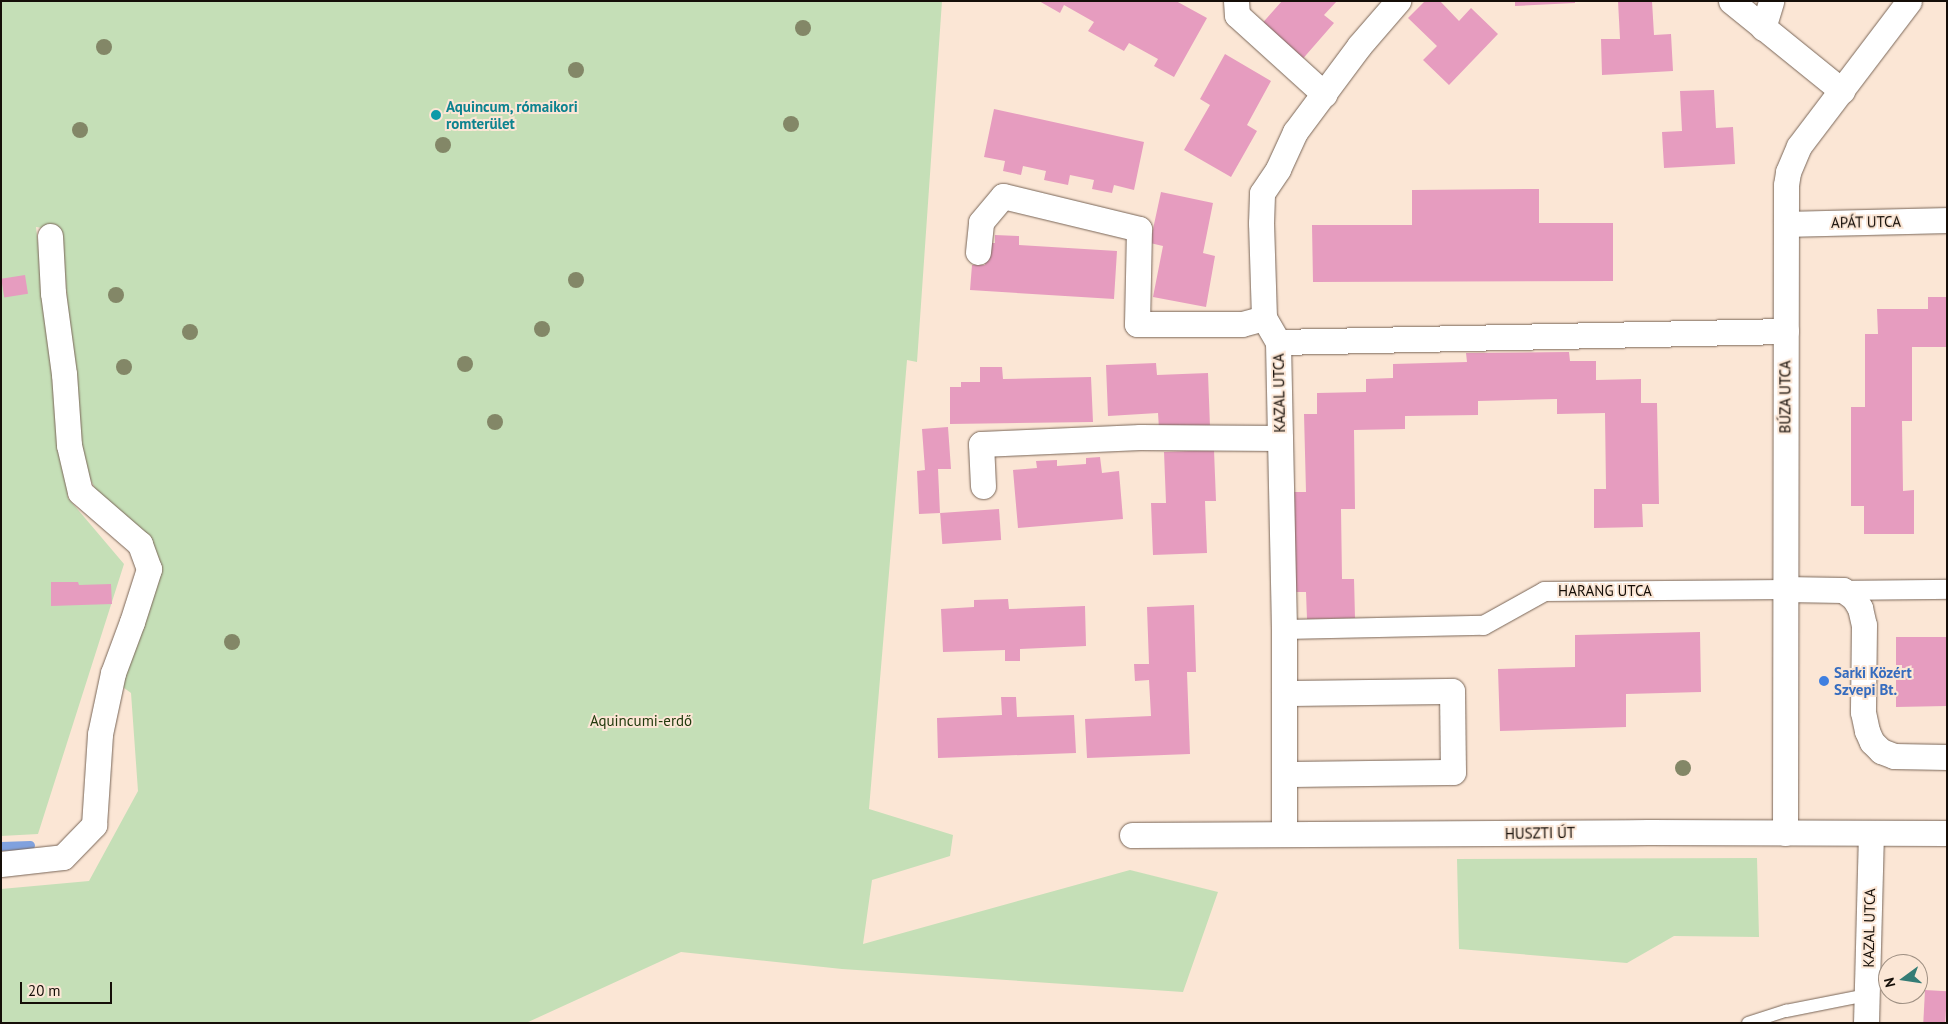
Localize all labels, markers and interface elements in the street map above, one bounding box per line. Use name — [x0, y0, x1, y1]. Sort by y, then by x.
place label: Aquincum, rómaikori romterület — [446, 97, 579, 132]
marker: Aquincum, rómaikori romterület — [430, 109, 442, 121]
street label: APÁT UTCA — [1831, 212, 1901, 232]
street label: KAZAL UTCA — [1269, 353, 1289, 433]
street label: BÚZA UTCA — [1776, 360, 1794, 434]
street label: HARANG UTCA — [1558, 582, 1652, 600]
place label: Sarki Közért Szvepi Bt. — [1834, 663, 1912, 698]
marker: Sarki Közért Szvepi Bt. — [1818, 675, 1830, 687]
park label: Aquincumi-erdő — [590, 712, 692, 730]
street label: HUSZTI ÚT — [1505, 823, 1575, 843]
street label: KAZAL UTCA — [1859, 888, 1879, 968]
north arrow — [1878, 954, 1928, 1004]
scale bar — [22, 972, 115, 1004]
text: N — [1880, 976, 1899, 989]
text: 20 m — [28, 981, 61, 1000]

